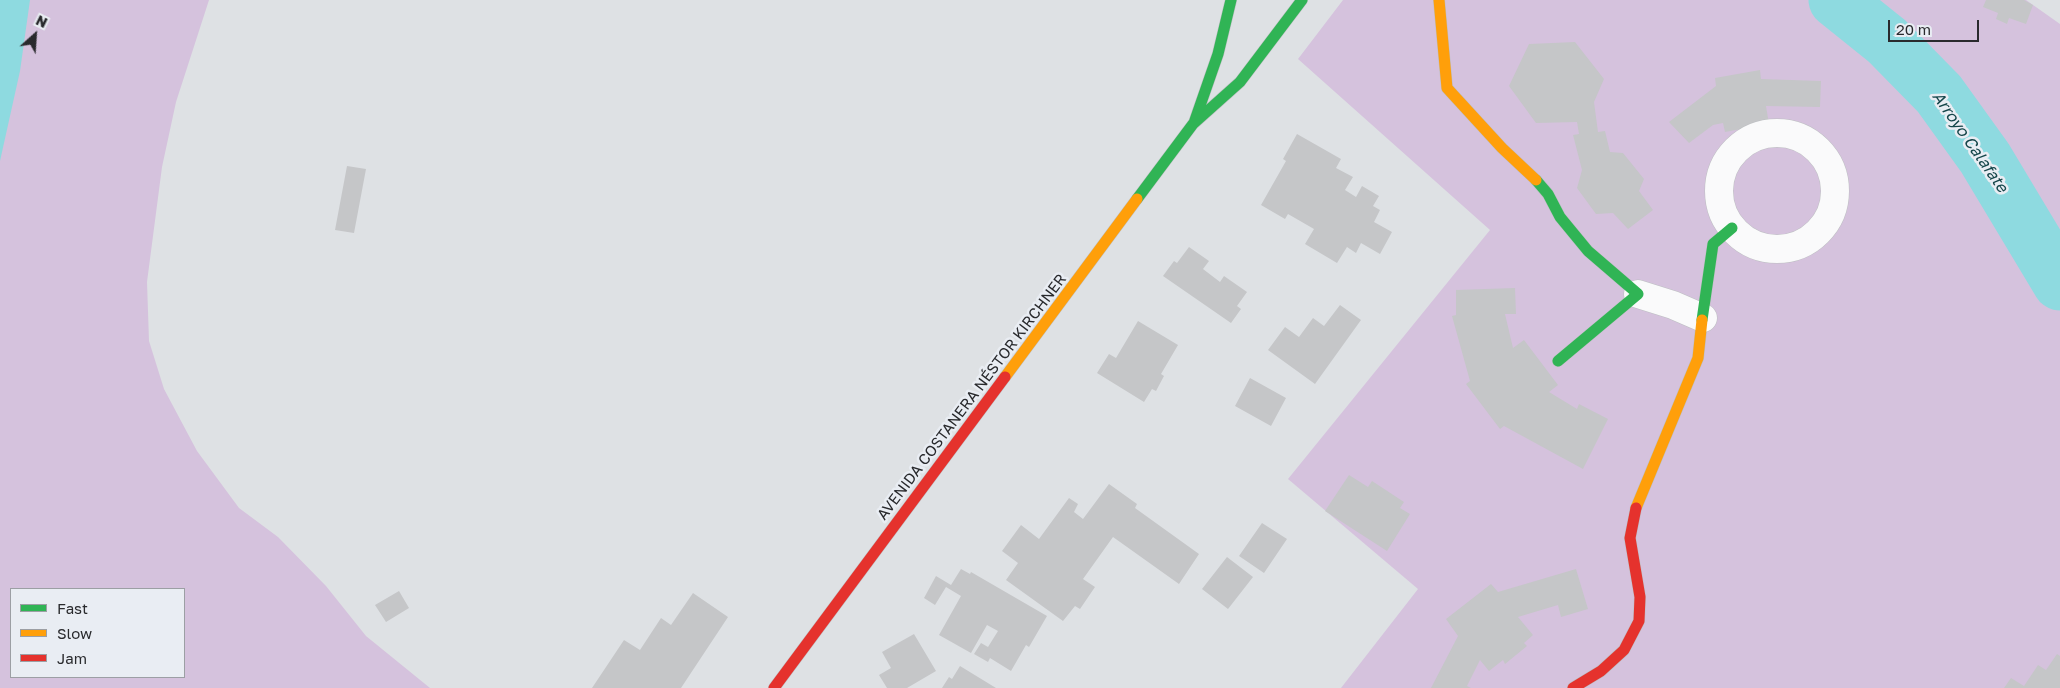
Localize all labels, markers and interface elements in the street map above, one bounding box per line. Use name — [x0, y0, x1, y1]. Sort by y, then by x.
north arrow — [10, 10, 60, 60]
scale bar — [1890, 10, 1981, 42]
text: N — [33, 11, 50, 31]
text: 20 m — [1896, 20, 1931, 38]
water label: Arroyo Calafate — [1928, 88, 2012, 196]
street label: AVENIDA COSTANERA NÉSTOR KIRCHNER — [874, 271, 1070, 523]
legend — [10, 588, 185, 678]
text: Fast — [57, 599, 88, 617]
text: Slow — [57, 624, 92, 642]
text: Jam — [57, 649, 87, 667]

